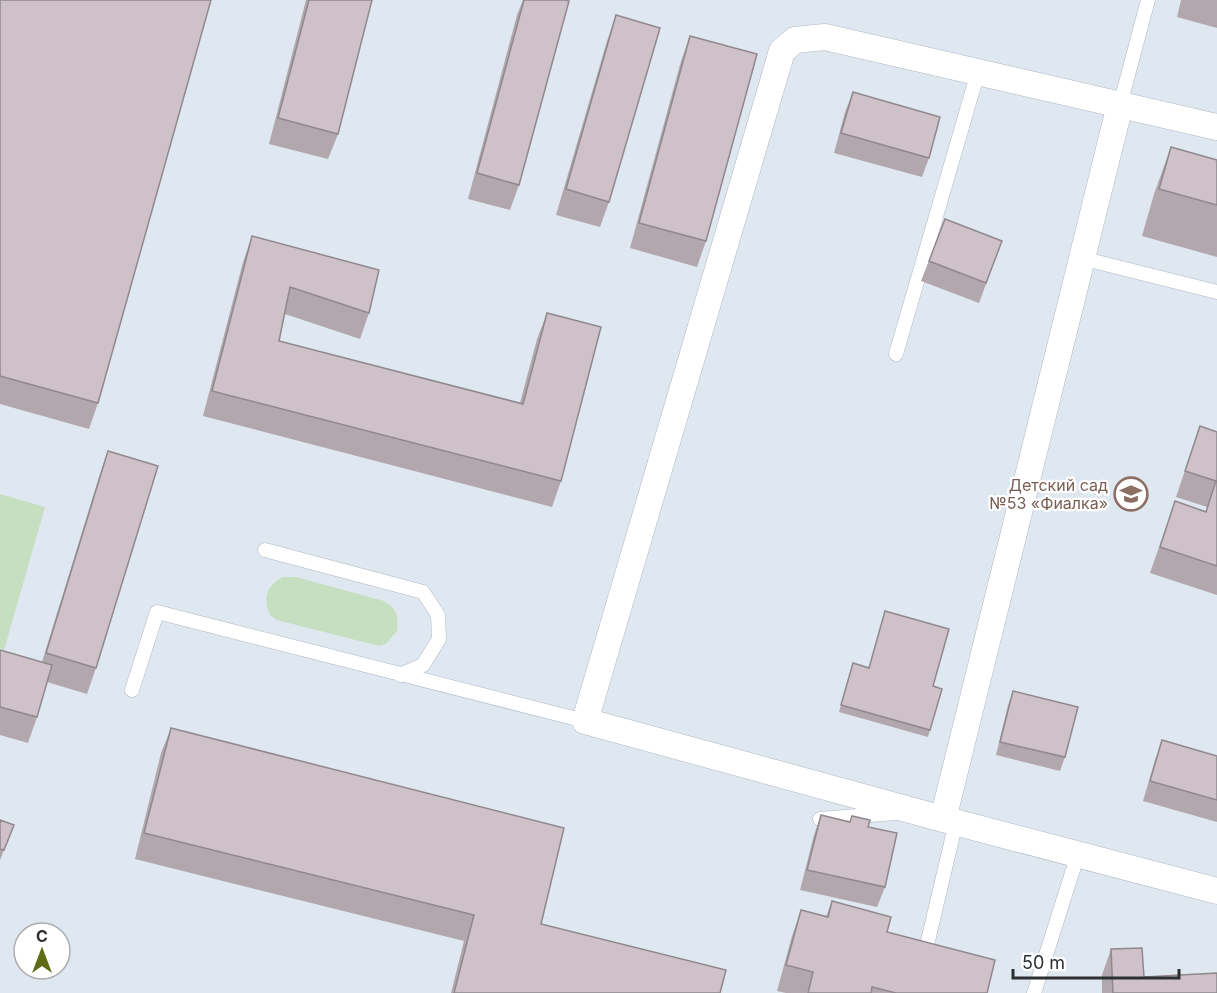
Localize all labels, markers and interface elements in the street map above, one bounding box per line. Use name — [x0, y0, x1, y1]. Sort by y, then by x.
place label: Детский сад №53 «Фиалка» — [989, 475, 1108, 513]
school or university icon: Детский сад №53 «Фиалка» — [1113, 476, 1149, 512]
north arrow — [12, 921, 72, 981]
text: С — [36, 926, 48, 946]
scale bar — [1013, 942, 1180, 980]
text: 50 m — [1022, 952, 1065, 973]

